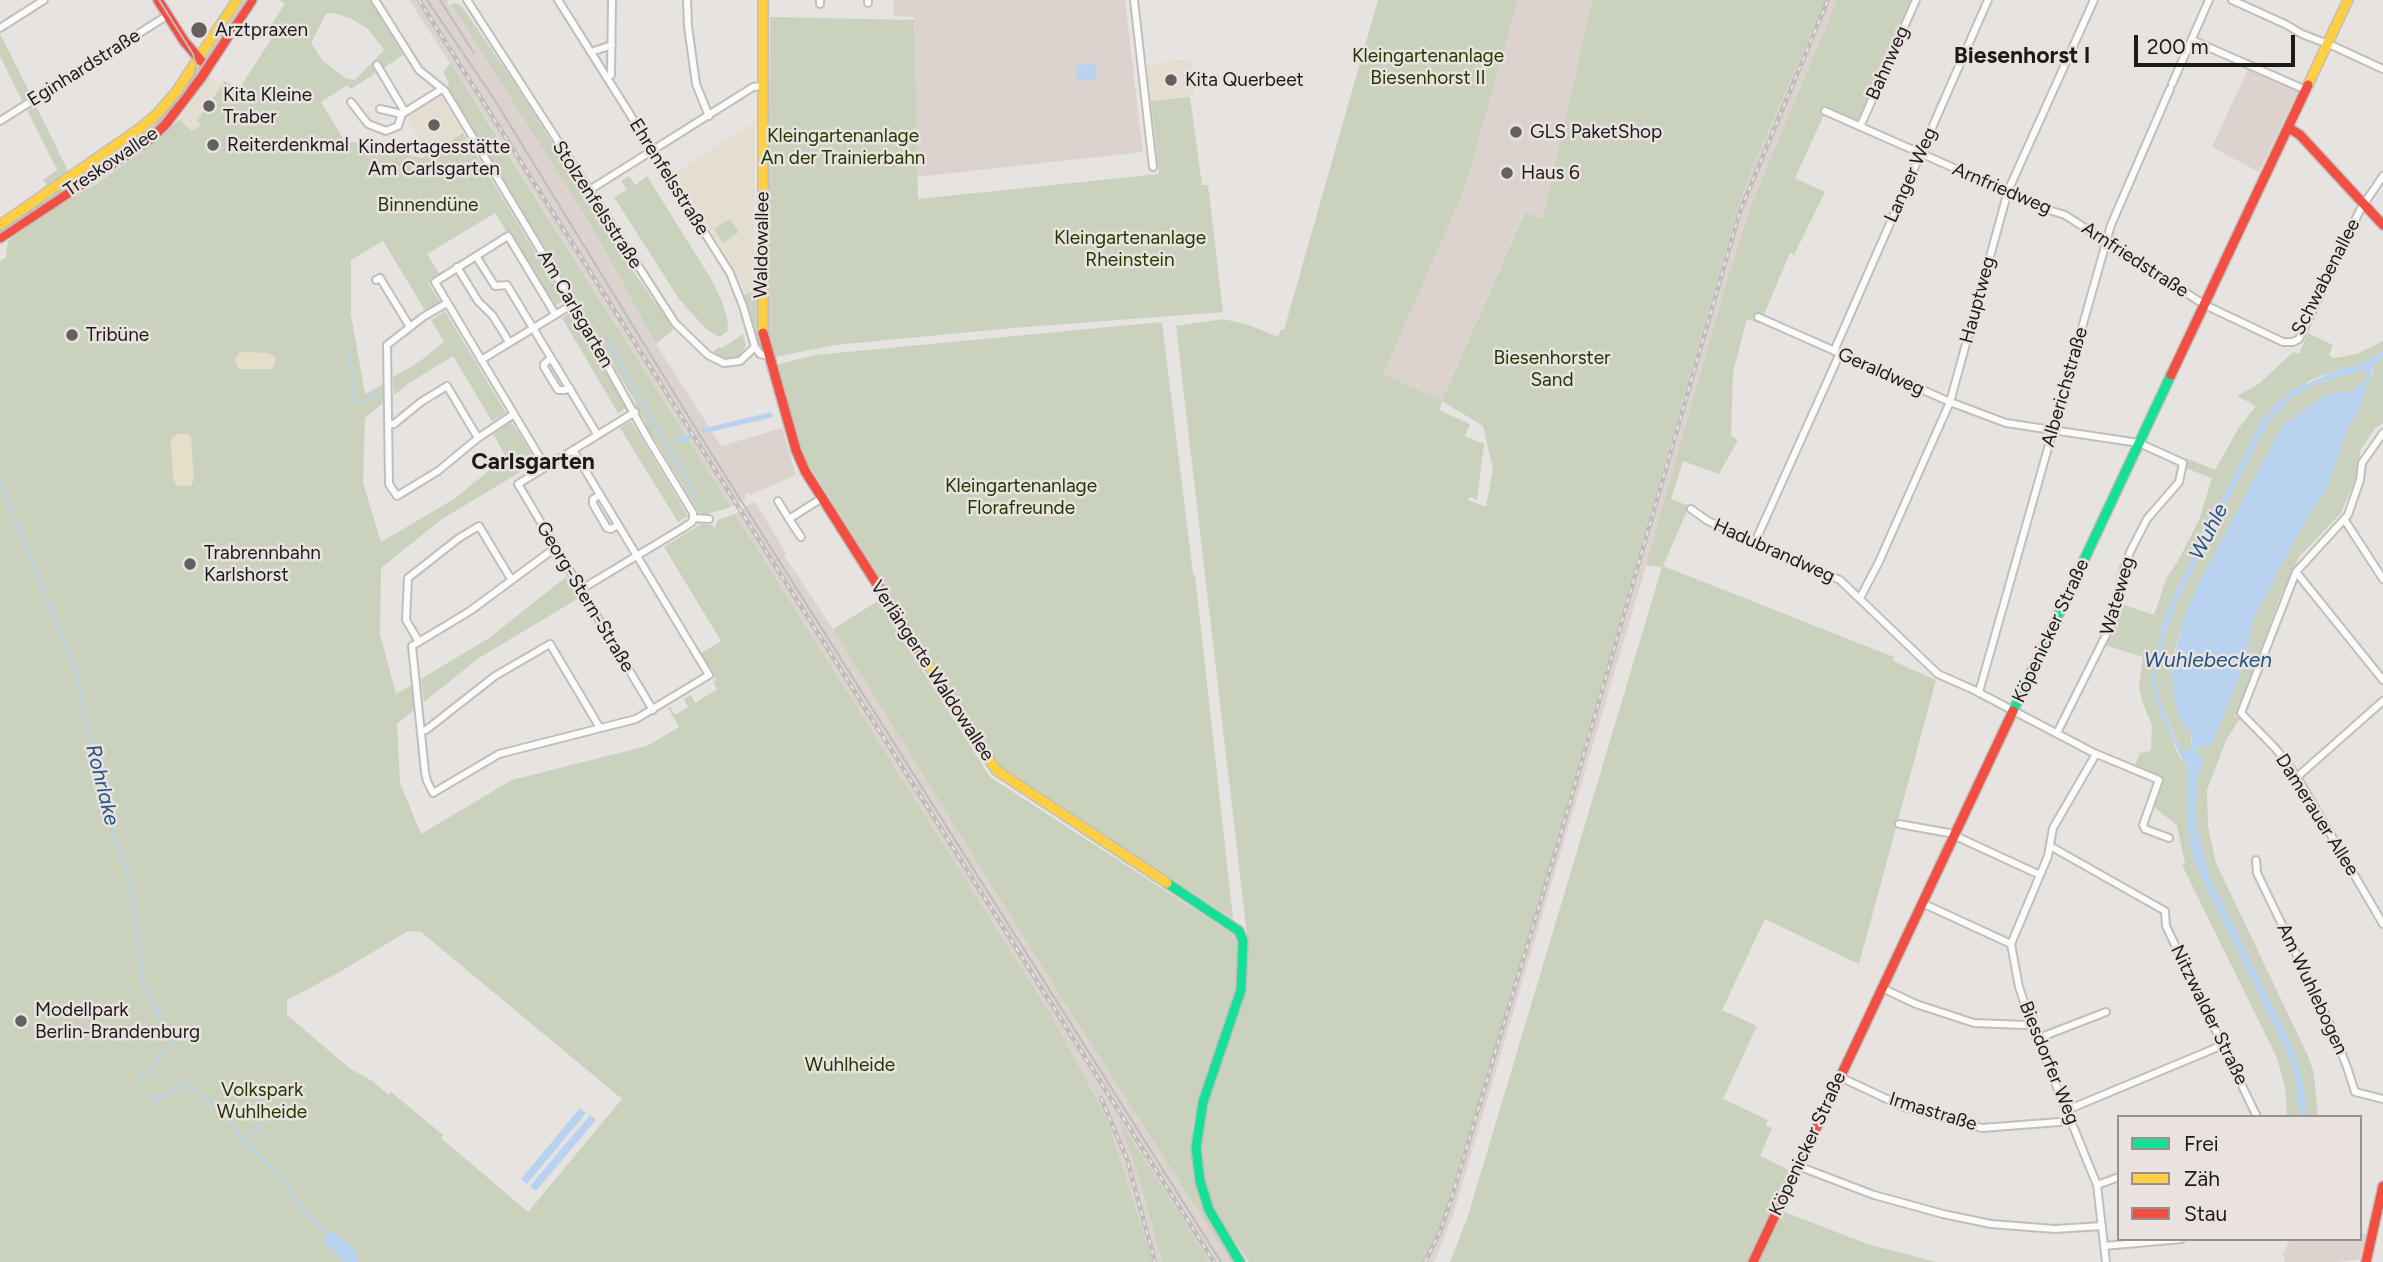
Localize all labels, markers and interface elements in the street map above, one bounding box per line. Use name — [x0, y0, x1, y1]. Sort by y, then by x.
place label: Arztpraxen — [215, 19, 308, 41]
marker: Arztpraxen — [189, 20, 209, 40]
scale bar — [2138, 21, 2299, 65]
street label: Bahnweg — [1862, 22, 1914, 104]
street label: Eginhardstraße — [23, 24, 145, 112]
text: 200 m — [2147, 34, 2209, 59]
district label: Biesenhorst I — [1954, 42, 2090, 70]
park label: Kleingartenanlage Biesenhorst II — [1352, 45, 1504, 89]
place label: Kita Querbeet — [1185, 69, 1304, 91]
marker: Kita Querbeet — [1163, 72, 1179, 88]
place label: Kita Kleine Traber — [223, 84, 312, 128]
marker: Kita Kleine Traber — [201, 98, 217, 114]
street label: Ehrenfelsstraße — [624, 115, 714, 239]
marker: Kindertagesstätte Am Carlsgarten — [426, 117, 442, 133]
place label: GLS PaketShop — [1530, 121, 1662, 143]
street label: Treskowallee — [60, 122, 162, 202]
marker: GLS PaketShop — [1508, 124, 1524, 140]
street label: Langer Weg — [1880, 124, 1942, 226]
park label: Kleingartenanlage An der Trainierbahn — [761, 125, 925, 169]
place label: Reiterdenkmal — [227, 134, 349, 156]
place label: Kindertagesstätte Am Carlsgarten — [358, 136, 510, 180]
marker: Reiterdenkmal — [205, 137, 221, 153]
street label: Stolzenfelsstraße — [547, 137, 647, 273]
street label: Arnfriedweg — [1949, 158, 2055, 220]
place label: Haus 6 — [1521, 162, 1580, 184]
marker: Haus 6 — [1499, 165, 1515, 181]
street label: Waldowallee — [750, 191, 774, 299]
park label: Binnendüne — [378, 194, 478, 216]
street label: Schwabenallee — [2287, 215, 2365, 339]
street label: Arnfriedstraße — [2077, 217, 2193, 303]
park label: Kleingartenanlage Rheinstein — [1054, 227, 1206, 271]
street label: Am Carlsgarten — [532, 246, 618, 372]
street label: Hauptweg — [1955, 254, 2001, 346]
place label: Tribüne — [86, 324, 149, 346]
street label: Alberichstraße — [2037, 324, 2093, 450]
marker: Tribüne — [64, 327, 80, 343]
street label: Geraldweg — [1834, 343, 1928, 401]
park label: Biesenhorster Sand — [1493, 347, 1611, 391]
district label: Carlsgarten — [471, 448, 595, 476]
park label: Kleingartenanlage Florafreunde — [945, 475, 1097, 519]
water label: Wuhle — [2184, 500, 2234, 564]
street label: Hadubrandweg — [1710, 514, 1838, 588]
street label: Georg-Stern-Straße — [531, 518, 639, 676]
place label: Trabrennbahn Karlshorst — [204, 542, 321, 586]
street label: Wateweg — [2096, 554, 2140, 638]
marker: Trabrennbahn Karlshorst — [182, 556, 198, 572]
street label: Köpenicker Straße — [2008, 556, 2094, 706]
street label: Verlängerte Waldowallee — [865, 577, 999, 765]
water label: Wuhlebecken — [2144, 648, 2272, 674]
water label: Rohrlake — [80, 742, 124, 828]
street label: Damerauer Allee — [2270, 750, 2364, 880]
street label: Am Wuhlebogen — [2272, 920, 2352, 1058]
street label: Nitzwalder Straße — [2165, 941, 2253, 1089]
street label: Biesdorfer Weg — [2014, 998, 2084, 1128]
place label: Modellpark Berlin-Brandenburg — [35, 999, 200, 1043]
marker: Modellpark Berlin-Brandenburg — [13, 1013, 29, 1029]
park label: Wuhlheide — [805, 1054, 895, 1076]
street label: Köpenicker Straße — [1765, 1069, 1851, 1219]
park label: Volkspark Wuhlheide — [217, 1079, 307, 1123]
street label: Irmastraße — [1886, 1088, 1980, 1136]
legend — [2117, 1115, 2362, 1241]
text: Frei — [2184, 1131, 2219, 1156]
text: Zäh — [2184, 1166, 2220, 1191]
text: Stau — [2184, 1201, 2227, 1226]

